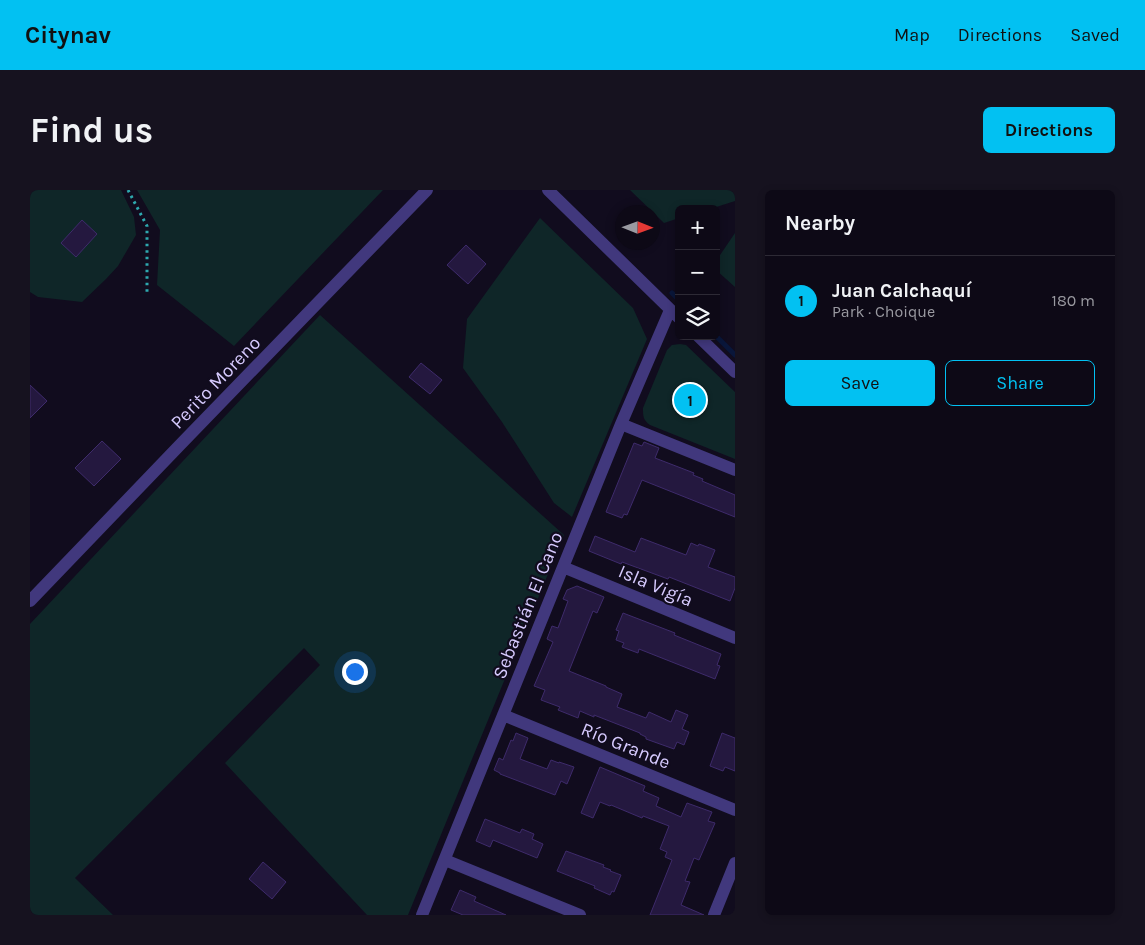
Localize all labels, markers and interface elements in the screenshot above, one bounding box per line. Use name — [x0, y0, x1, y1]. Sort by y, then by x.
text: Citynav — [25, 21, 111, 49]
text: Map — [894, 24, 930, 46]
text: Directions — [958, 24, 1042, 46]
text: Saved — [1070, 24, 1120, 46]
button: Directions — [983, 107, 1115, 153]
text: Find us — [30, 110, 153, 151]
north arrow — [615, 205, 660, 250]
map controls — [675, 205, 720, 340]
button: + — [675, 205, 720, 250]
text: Nearby — [785, 211, 855, 235]
button: − — [675, 250, 720, 295]
text: Juan Calchaquí — [832, 280, 972, 302]
text: 1 — [798, 291, 804, 310]
text: 180 m — [1052, 291, 1095, 310]
button: layers — [675, 295, 720, 340]
text: Park · Choique — [832, 302, 935, 321]
street label: Perito Moreno — [166, 332, 265, 433]
button: Save — [785, 360, 935, 406]
button: Share — [945, 360, 1095, 406]
pin: 1 — [674, 381, 706, 419]
street label: Sebastián El Cano — [488, 529, 567, 682]
street label: Isla Vigía — [615, 560, 696, 611]
your location — [342, 659, 368, 685]
street label: Río Grande — [578, 718, 673, 774]

